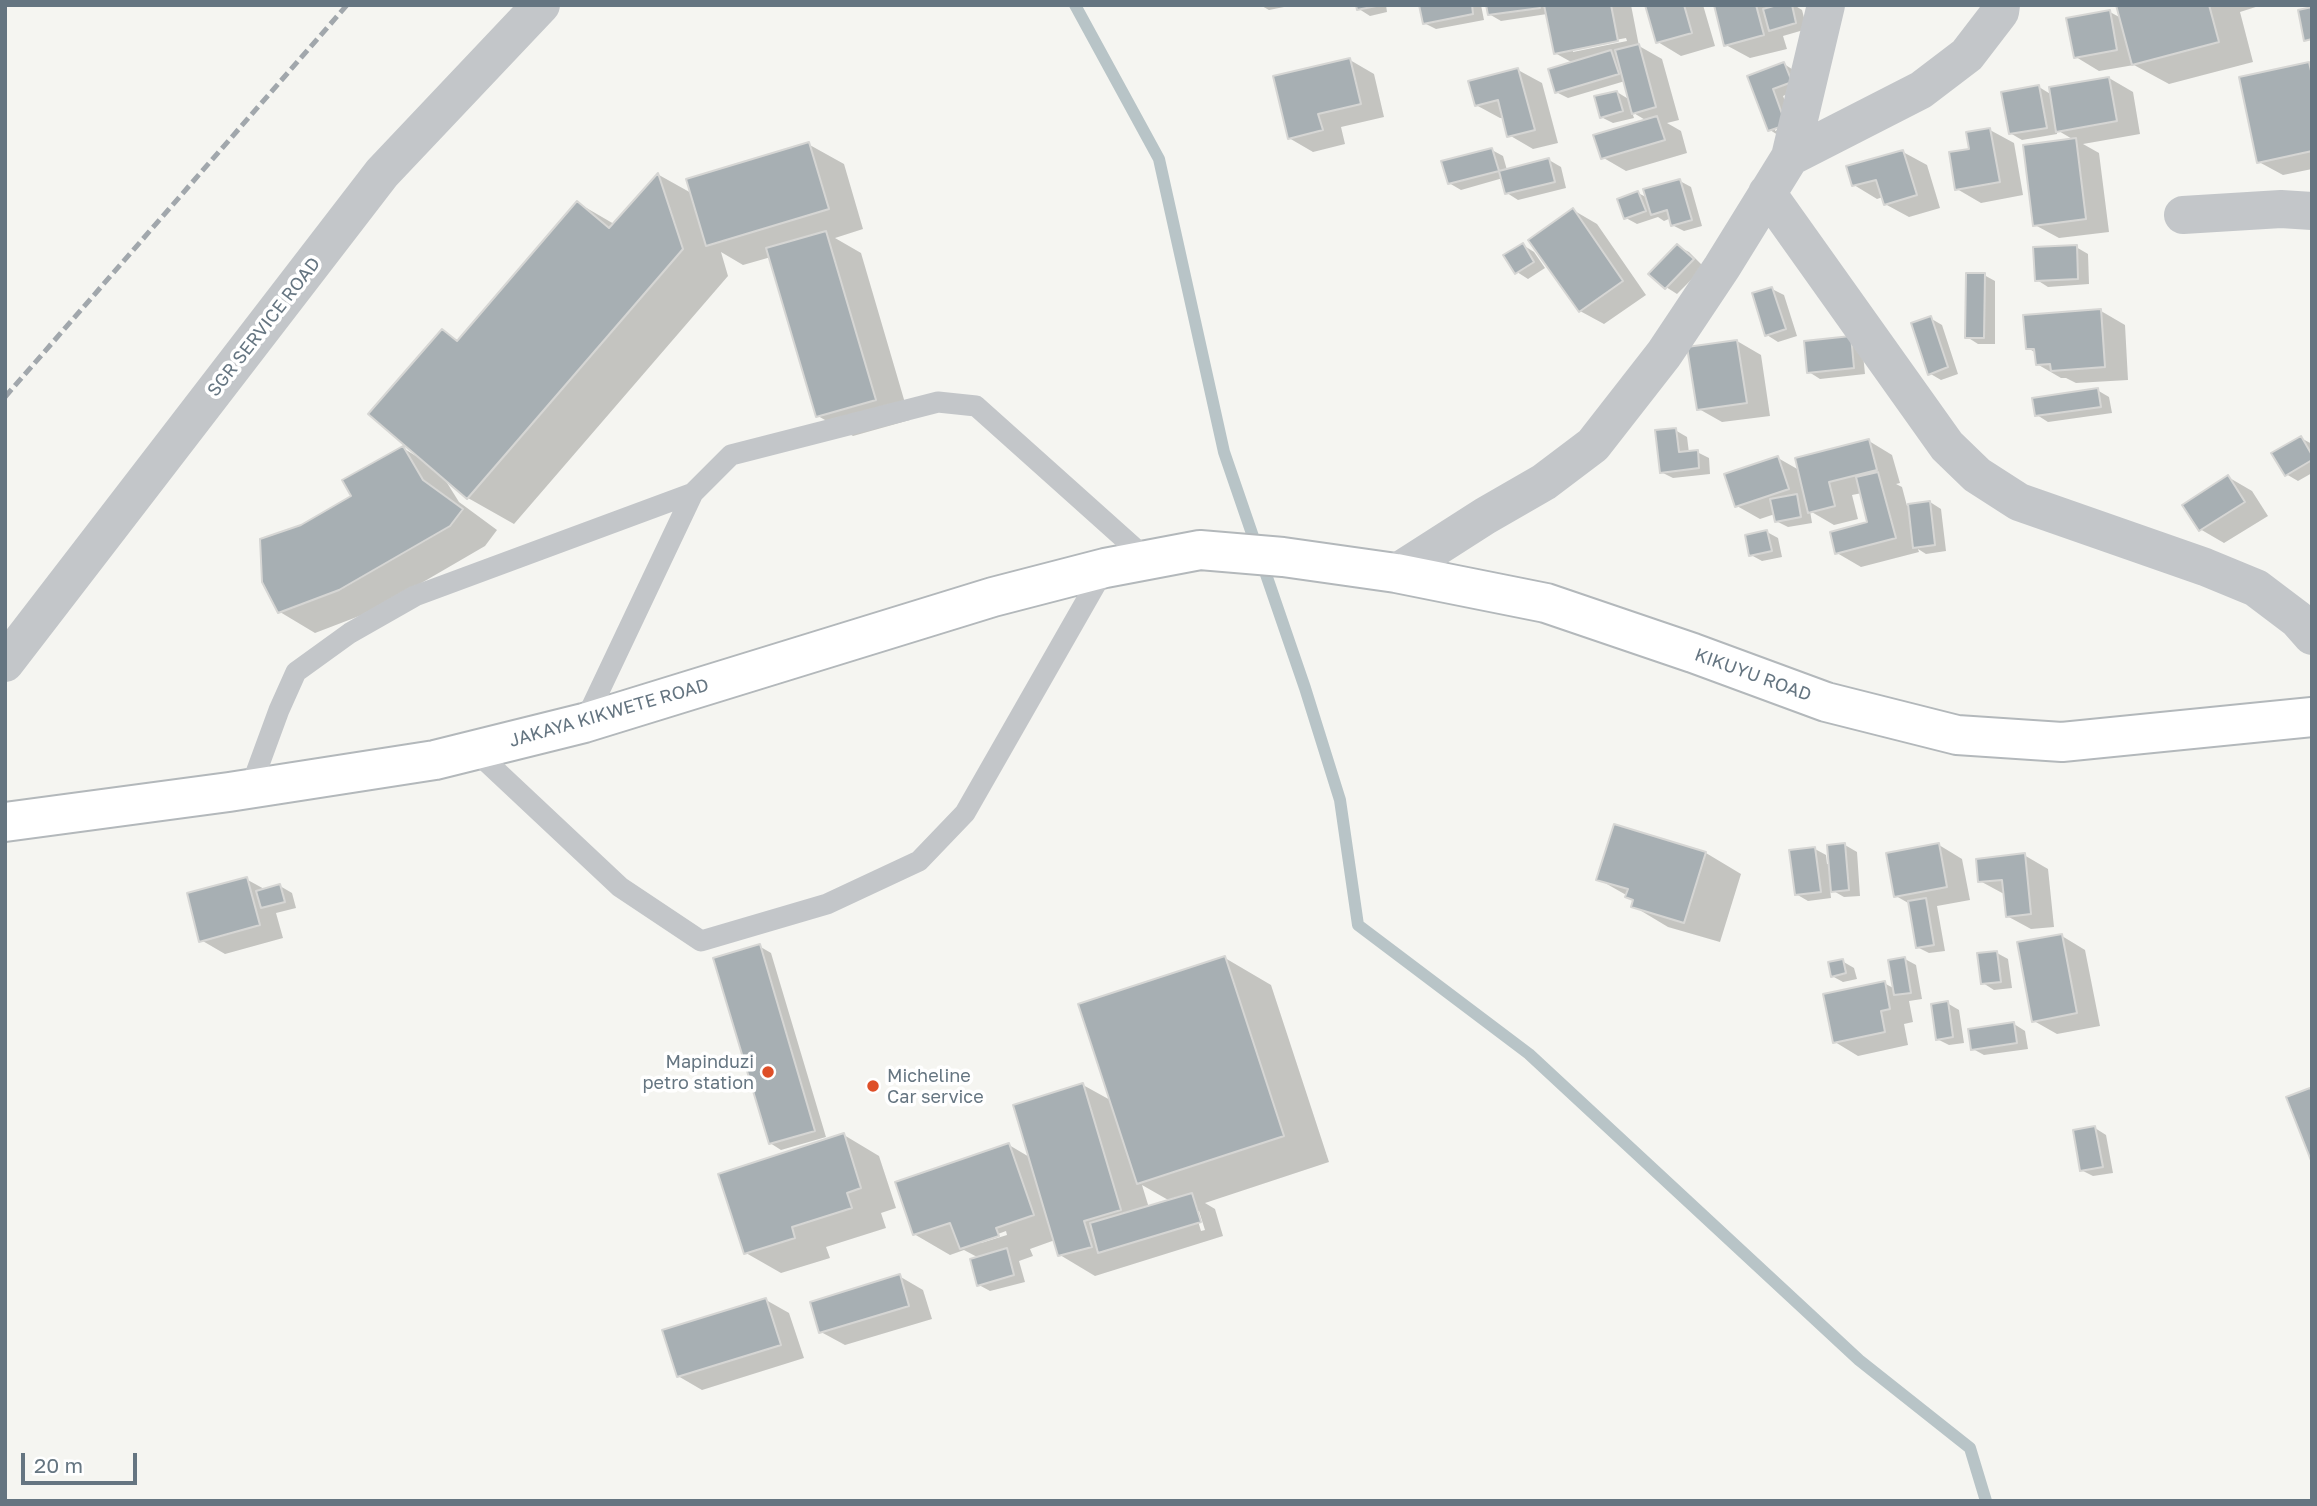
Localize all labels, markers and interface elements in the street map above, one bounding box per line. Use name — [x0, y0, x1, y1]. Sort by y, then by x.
street label: SGR SERVICE ROAD — [203, 253, 325, 401]
street label: KIKUYU ROAD — [1692, 644, 1814, 706]
street label: JAKAYA KIKWETE ROAD — [507, 674, 711, 752]
place label: Mapinduzi petro station — [643, 1051, 754, 1094]
marker: Mapinduzi petro station — [760, 1064, 776, 1080]
place label: Micheline Car service — [887, 1065, 984, 1108]
marker: Micheline Car service — [865, 1078, 881, 1094]
scale bar — [24, 1440, 140, 1484]
text: 20 m — [34, 1452, 83, 1478]

